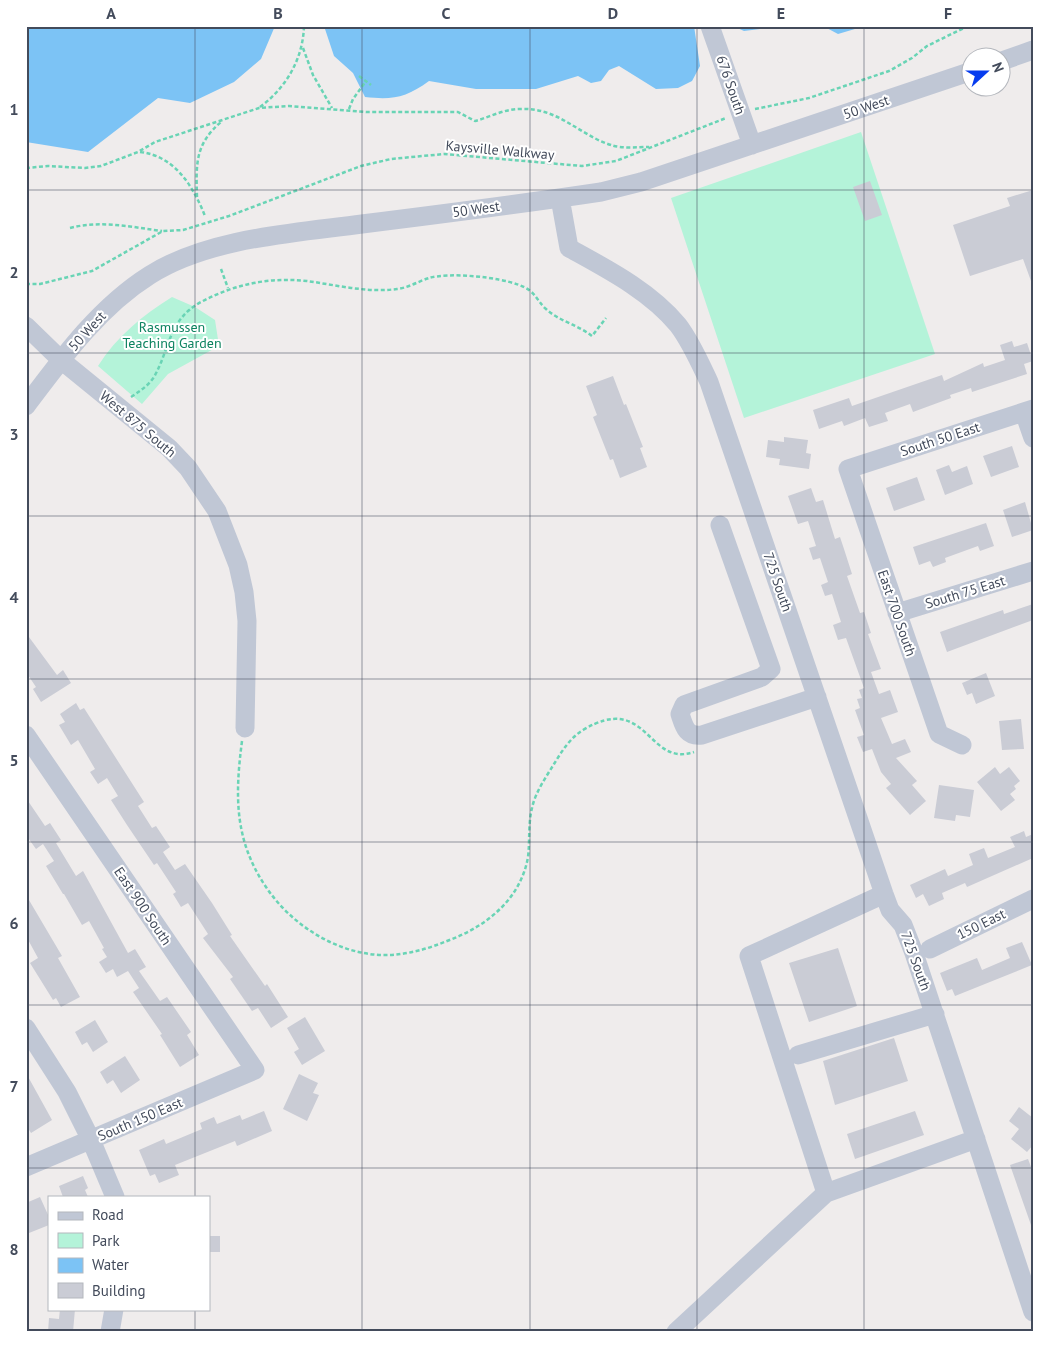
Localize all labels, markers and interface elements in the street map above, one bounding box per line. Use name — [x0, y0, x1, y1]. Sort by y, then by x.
text: A — [106, 3, 116, 23]
text: B — [273, 3, 283, 23]
text: C — [442, 3, 451, 23]
text: D — [608, 3, 618, 23]
text: E — [777, 3, 785, 23]
text: F — [944, 3, 952, 23]
north arrow — [962, 48, 1012, 98]
street label: 676 South — [712, 53, 750, 117]
text: N — [988, 60, 1008, 75]
street label: 50 West — [841, 91, 892, 123]
text: 1 — [9, 99, 19, 119]
street label: Kaysville Walkway — [445, 136, 556, 164]
street label: 50 West — [451, 197, 501, 221]
text: 2 — [9, 262, 19, 282]
street label: 50 West — [64, 307, 110, 355]
park label: Rasmussen Teaching Garden — [122, 318, 222, 352]
street label: West 875 South — [96, 387, 180, 461]
street label: South 50 East — [898, 418, 982, 460]
text: 3 — [9, 424, 19, 444]
street label: 725 South — [759, 550, 797, 614]
street label: East 700 South — [874, 567, 920, 659]
street label: South 75 East — [923, 571, 1007, 613]
text: 4 — [9, 587, 19, 607]
text: 5 — [9, 750, 19, 770]
street label: East 900 South — [110, 864, 176, 948]
street label: 150 East — [954, 904, 1008, 943]
text: 6 — [9, 913, 19, 933]
street label: 725 South — [897, 929, 935, 993]
text: 7 — [9, 1076, 19, 1096]
street label: South 150 East — [95, 1093, 185, 1145]
legend — [48, 1196, 210, 1310]
text: Road — [92, 1205, 124, 1224]
text: Park — [92, 1231, 120, 1250]
text: 8 — [9, 1239, 19, 1259]
text: Water — [92, 1255, 129, 1274]
text: Building — [92, 1281, 146, 1300]

